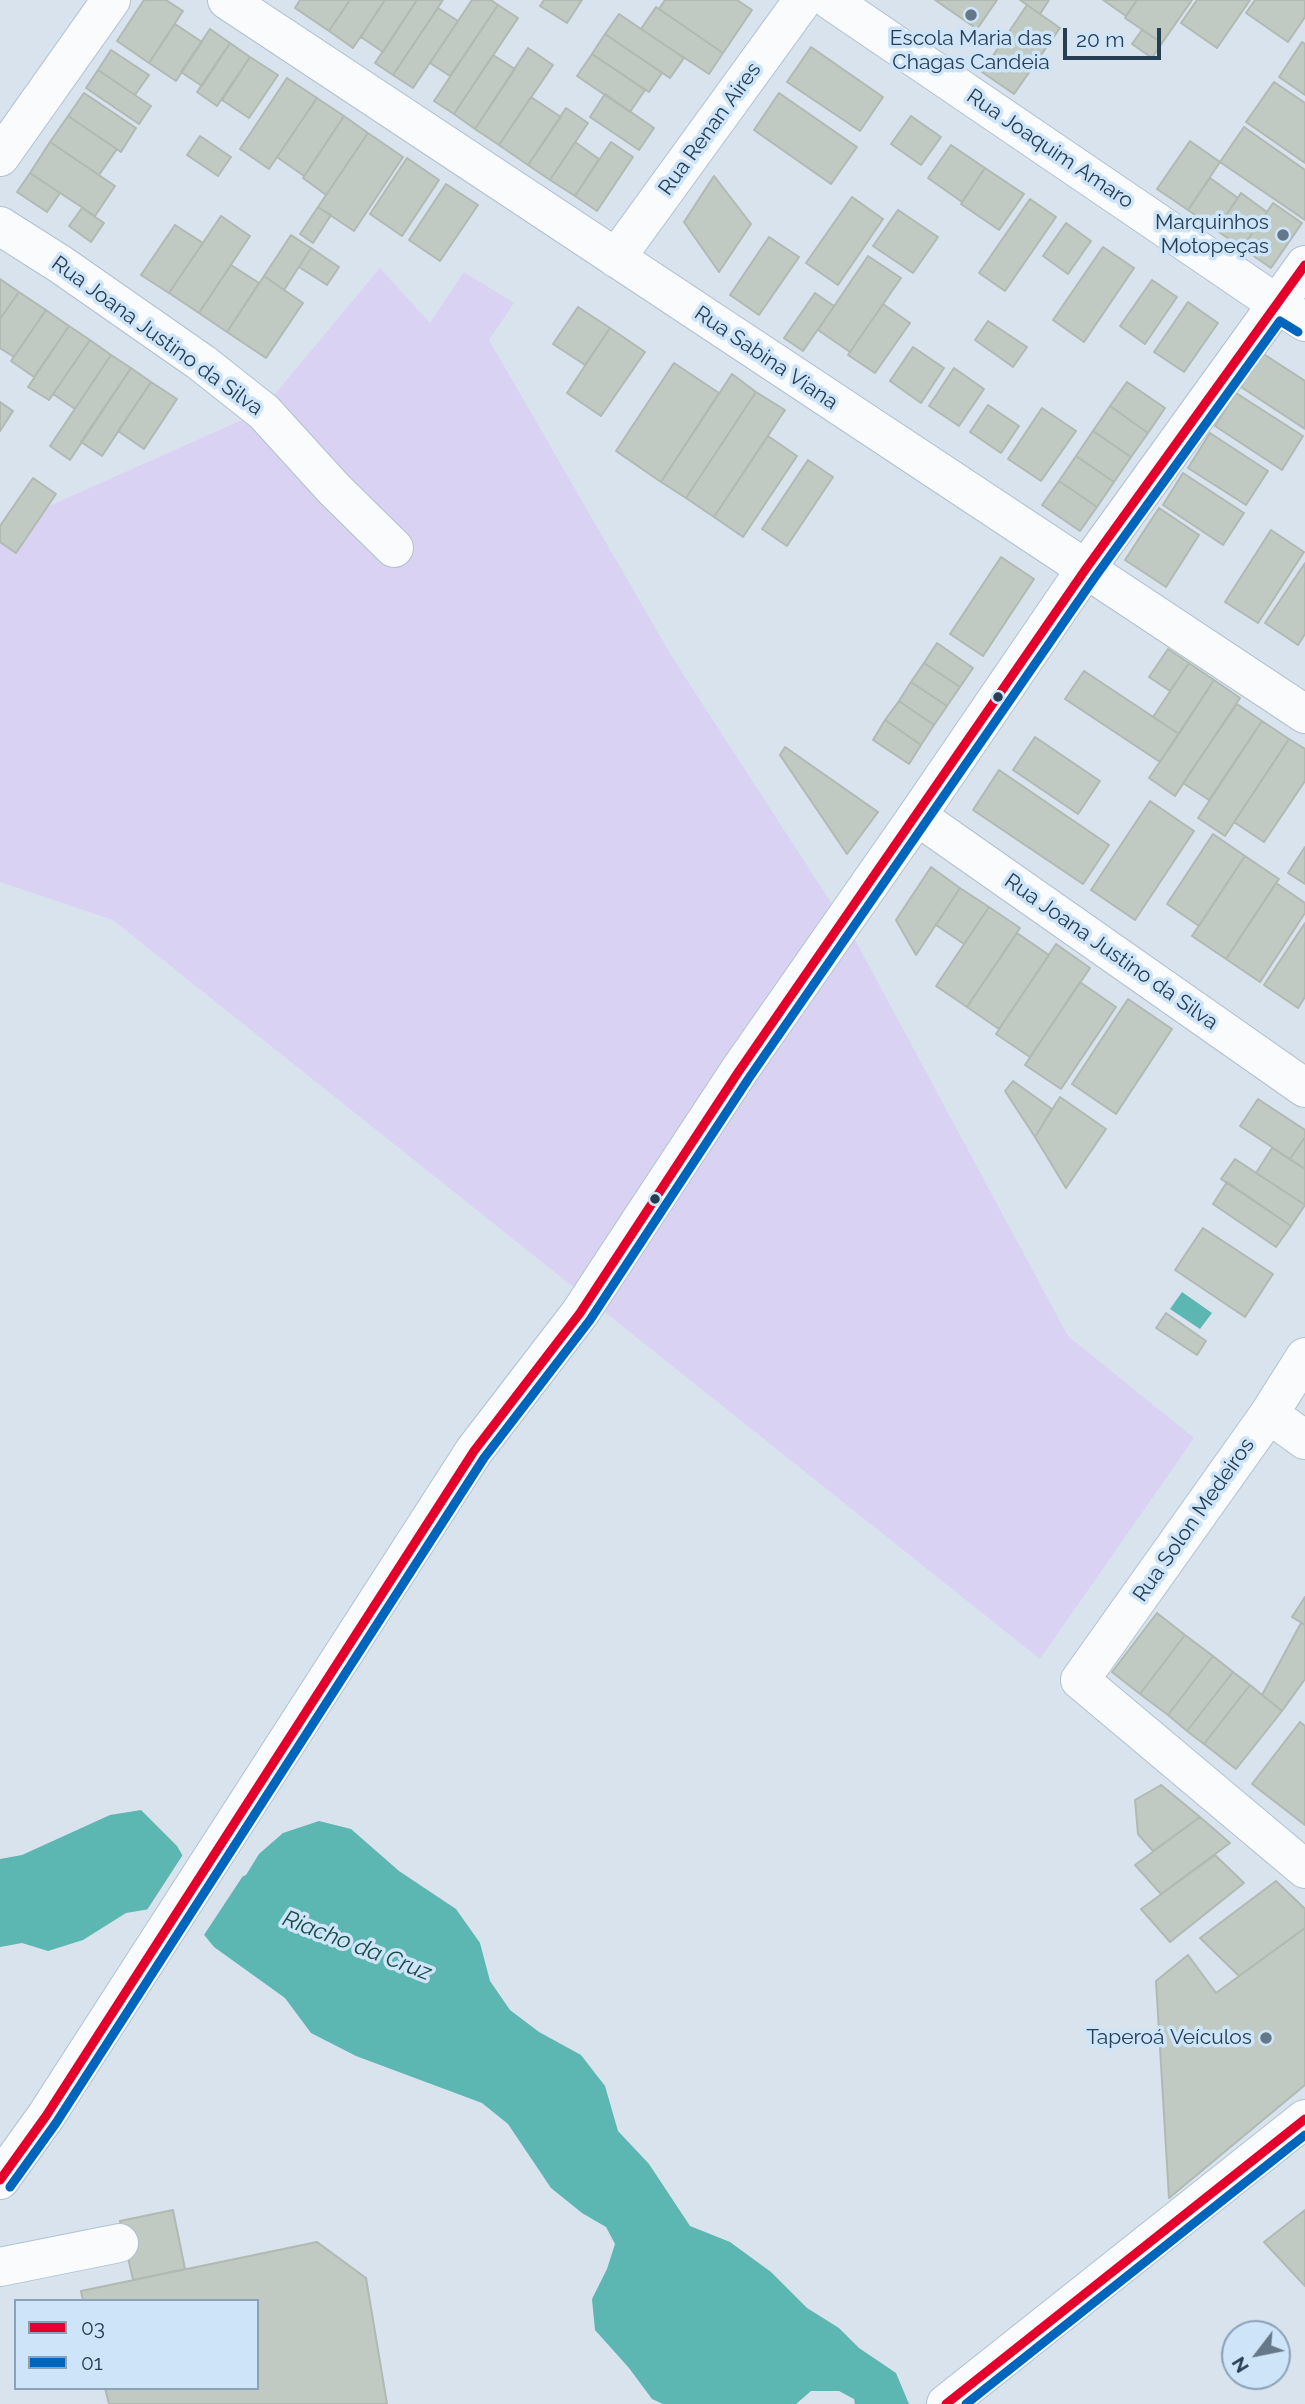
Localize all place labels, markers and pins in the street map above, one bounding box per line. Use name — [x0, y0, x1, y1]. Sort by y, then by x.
marker: Escola Maria das Chagas Candeia — [963, 7, 979, 23]
place label: Escola Maria das Chagas Candeia — [890, 26, 1052, 76]
place label: Marquinhos Motopeças — [1155, 210, 1269, 260]
marker: Marquinhos Motopeças — [1275, 227, 1291, 243]
unlabelled marker — [991, 690, 1005, 704]
unlabelled marker — [648, 1192, 662, 1206]
place label: Taperoá Veículos — [1086, 2025, 1252, 2051]
marker: Taperoá Veículos — [1258, 2030, 1274, 2046]

